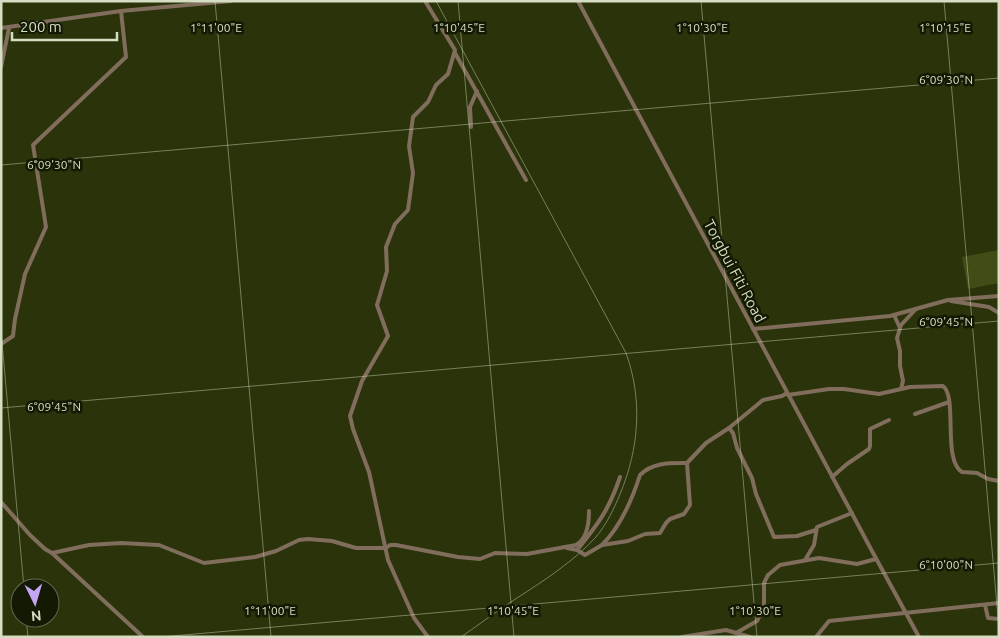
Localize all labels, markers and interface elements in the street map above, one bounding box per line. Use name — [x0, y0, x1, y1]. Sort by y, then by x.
scale bar — [12, 10, 118, 42]
text: 200 m — [20, 18, 62, 35]
text: 1°11'00"E — [190, 21, 242, 34]
text: 1°10'45"E — [433, 21, 485, 34]
text: 1°10'30"E — [676, 21, 728, 34]
text: 1°10'15"E — [919, 21, 971, 34]
text: 6°09'30"N — [919, 73, 973, 86]
text: 6°09'30"N — [27, 158, 81, 171]
street label: Torgbui Fiti Road — [701, 217, 769, 325]
text: 6°09'45"N — [919, 315, 973, 328]
text: 6°09'45"N — [27, 400, 81, 413]
text: 6°10'00"N — [919, 558, 973, 571]
north arrow — [10, 578, 60, 628]
text: 1°11'00"E — [244, 604, 296, 617]
text: 1°10'45"E — [487, 604, 539, 617]
text: 1°10'30"E — [729, 604, 781, 617]
text: N — [30, 608, 42, 624]

